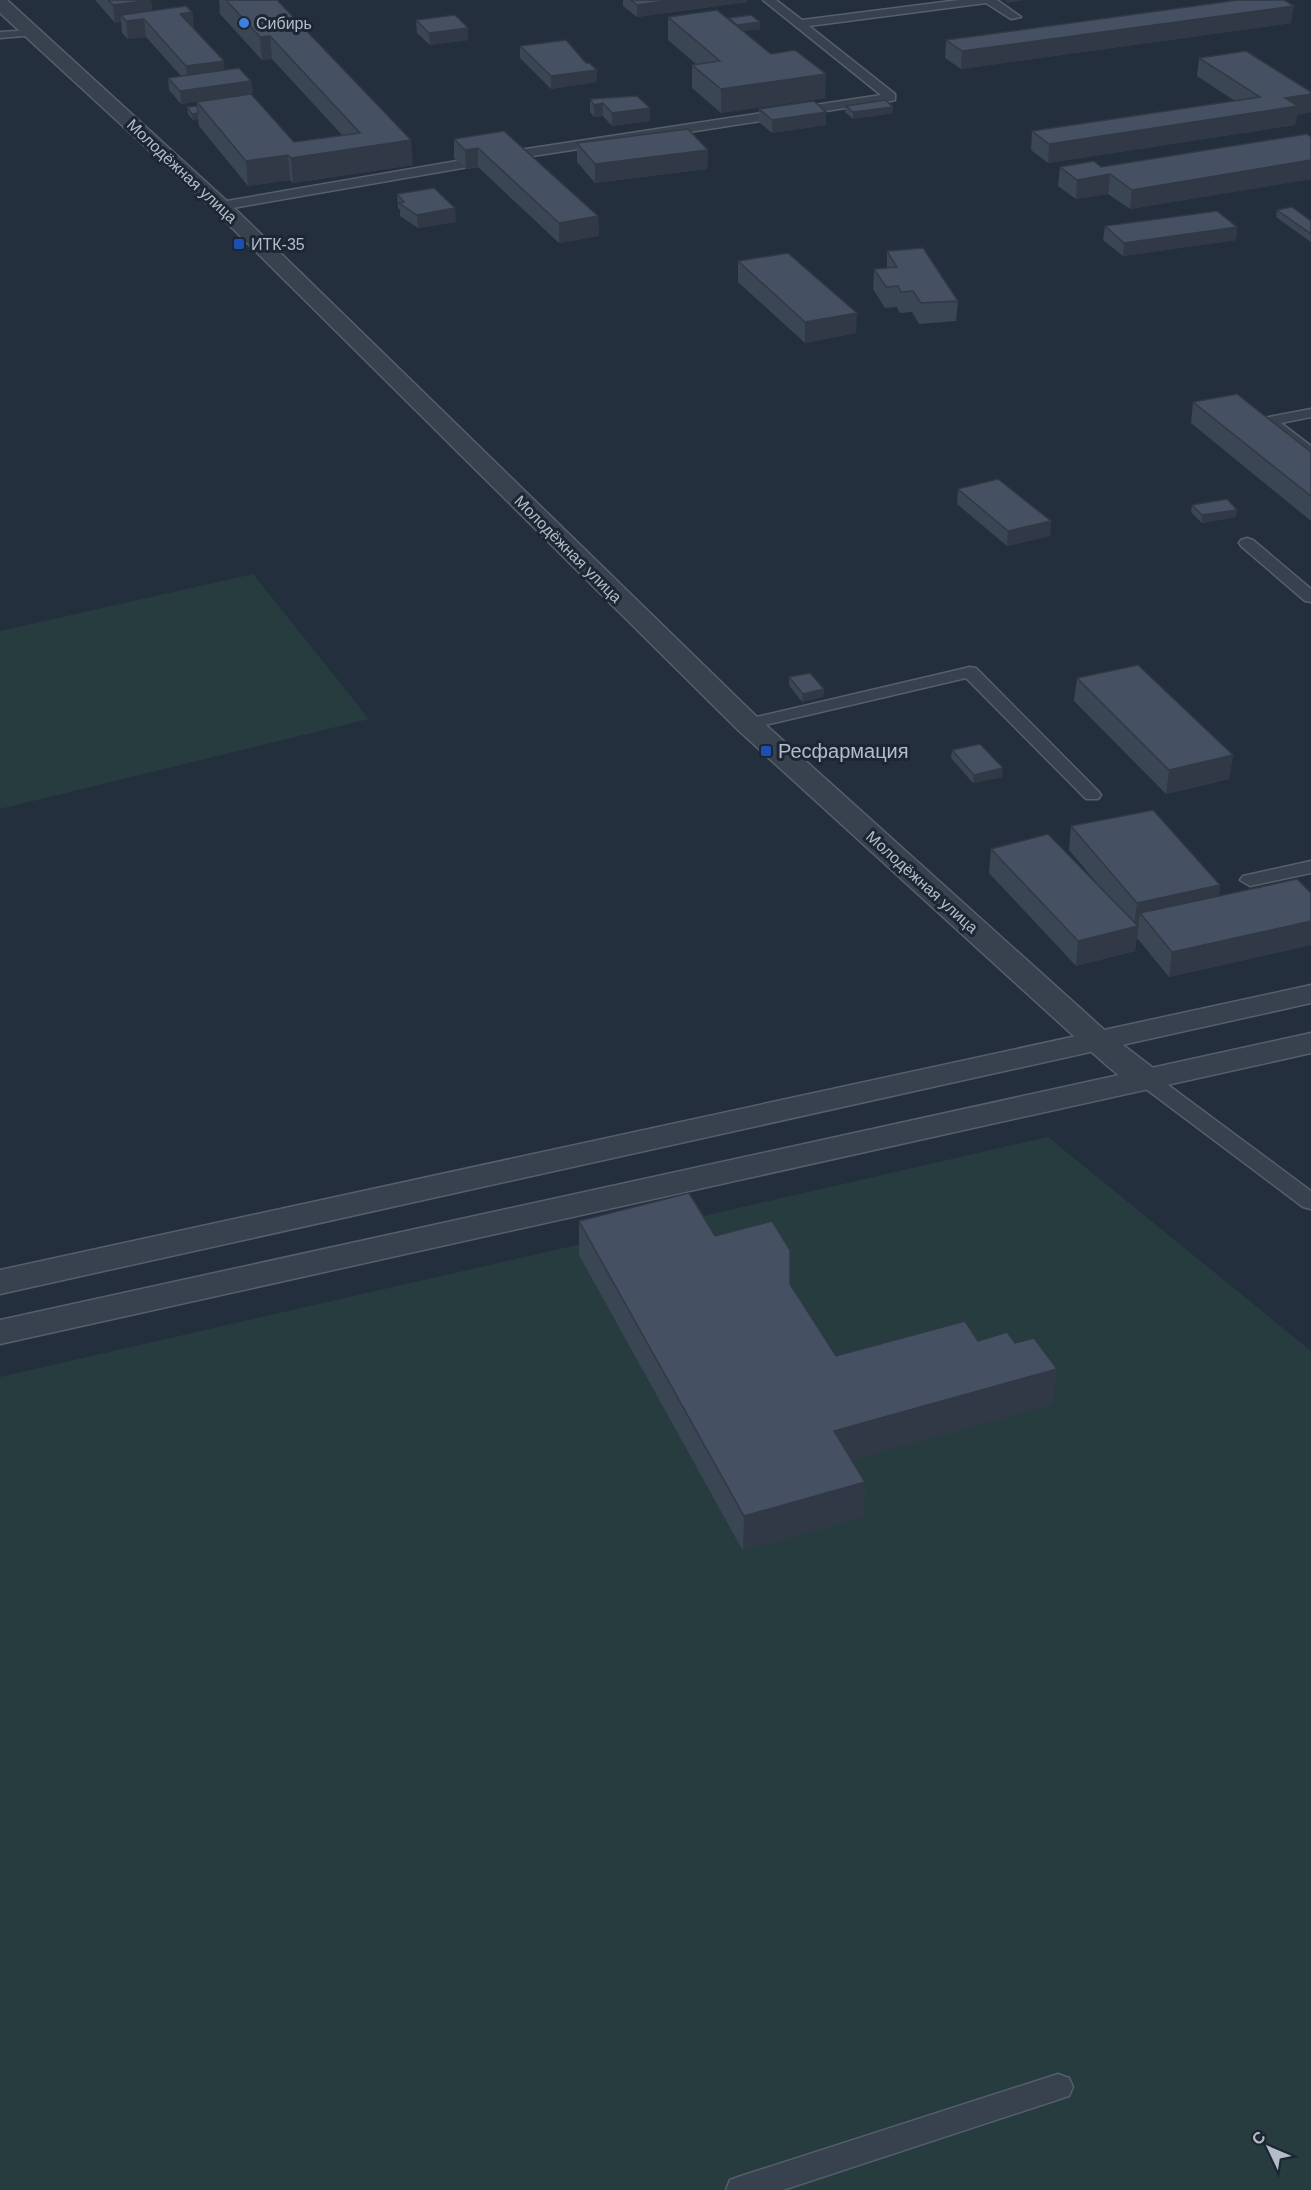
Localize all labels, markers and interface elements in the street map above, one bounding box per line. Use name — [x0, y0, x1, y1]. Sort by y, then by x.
place label: Сибирь — [256, 15, 312, 32]
marker: Сибирь — [237, 16, 251, 30]
street label: Молодёжная улица — [124, 116, 240, 226]
place label: ИТК-35 — [251, 236, 305, 253]
marker: ИТК-35 — [232, 237, 246, 251]
street label: Молодёжная улица — [511, 492, 625, 606]
place label: Ресфармация — [778, 740, 909, 762]
marker: Ресфармация — [759, 744, 773, 758]
street label: Молодёжная улица — [863, 828, 981, 937]
north arrow — [1239, 2118, 1299, 2178]
text: С — [1248, 2128, 1269, 2148]

